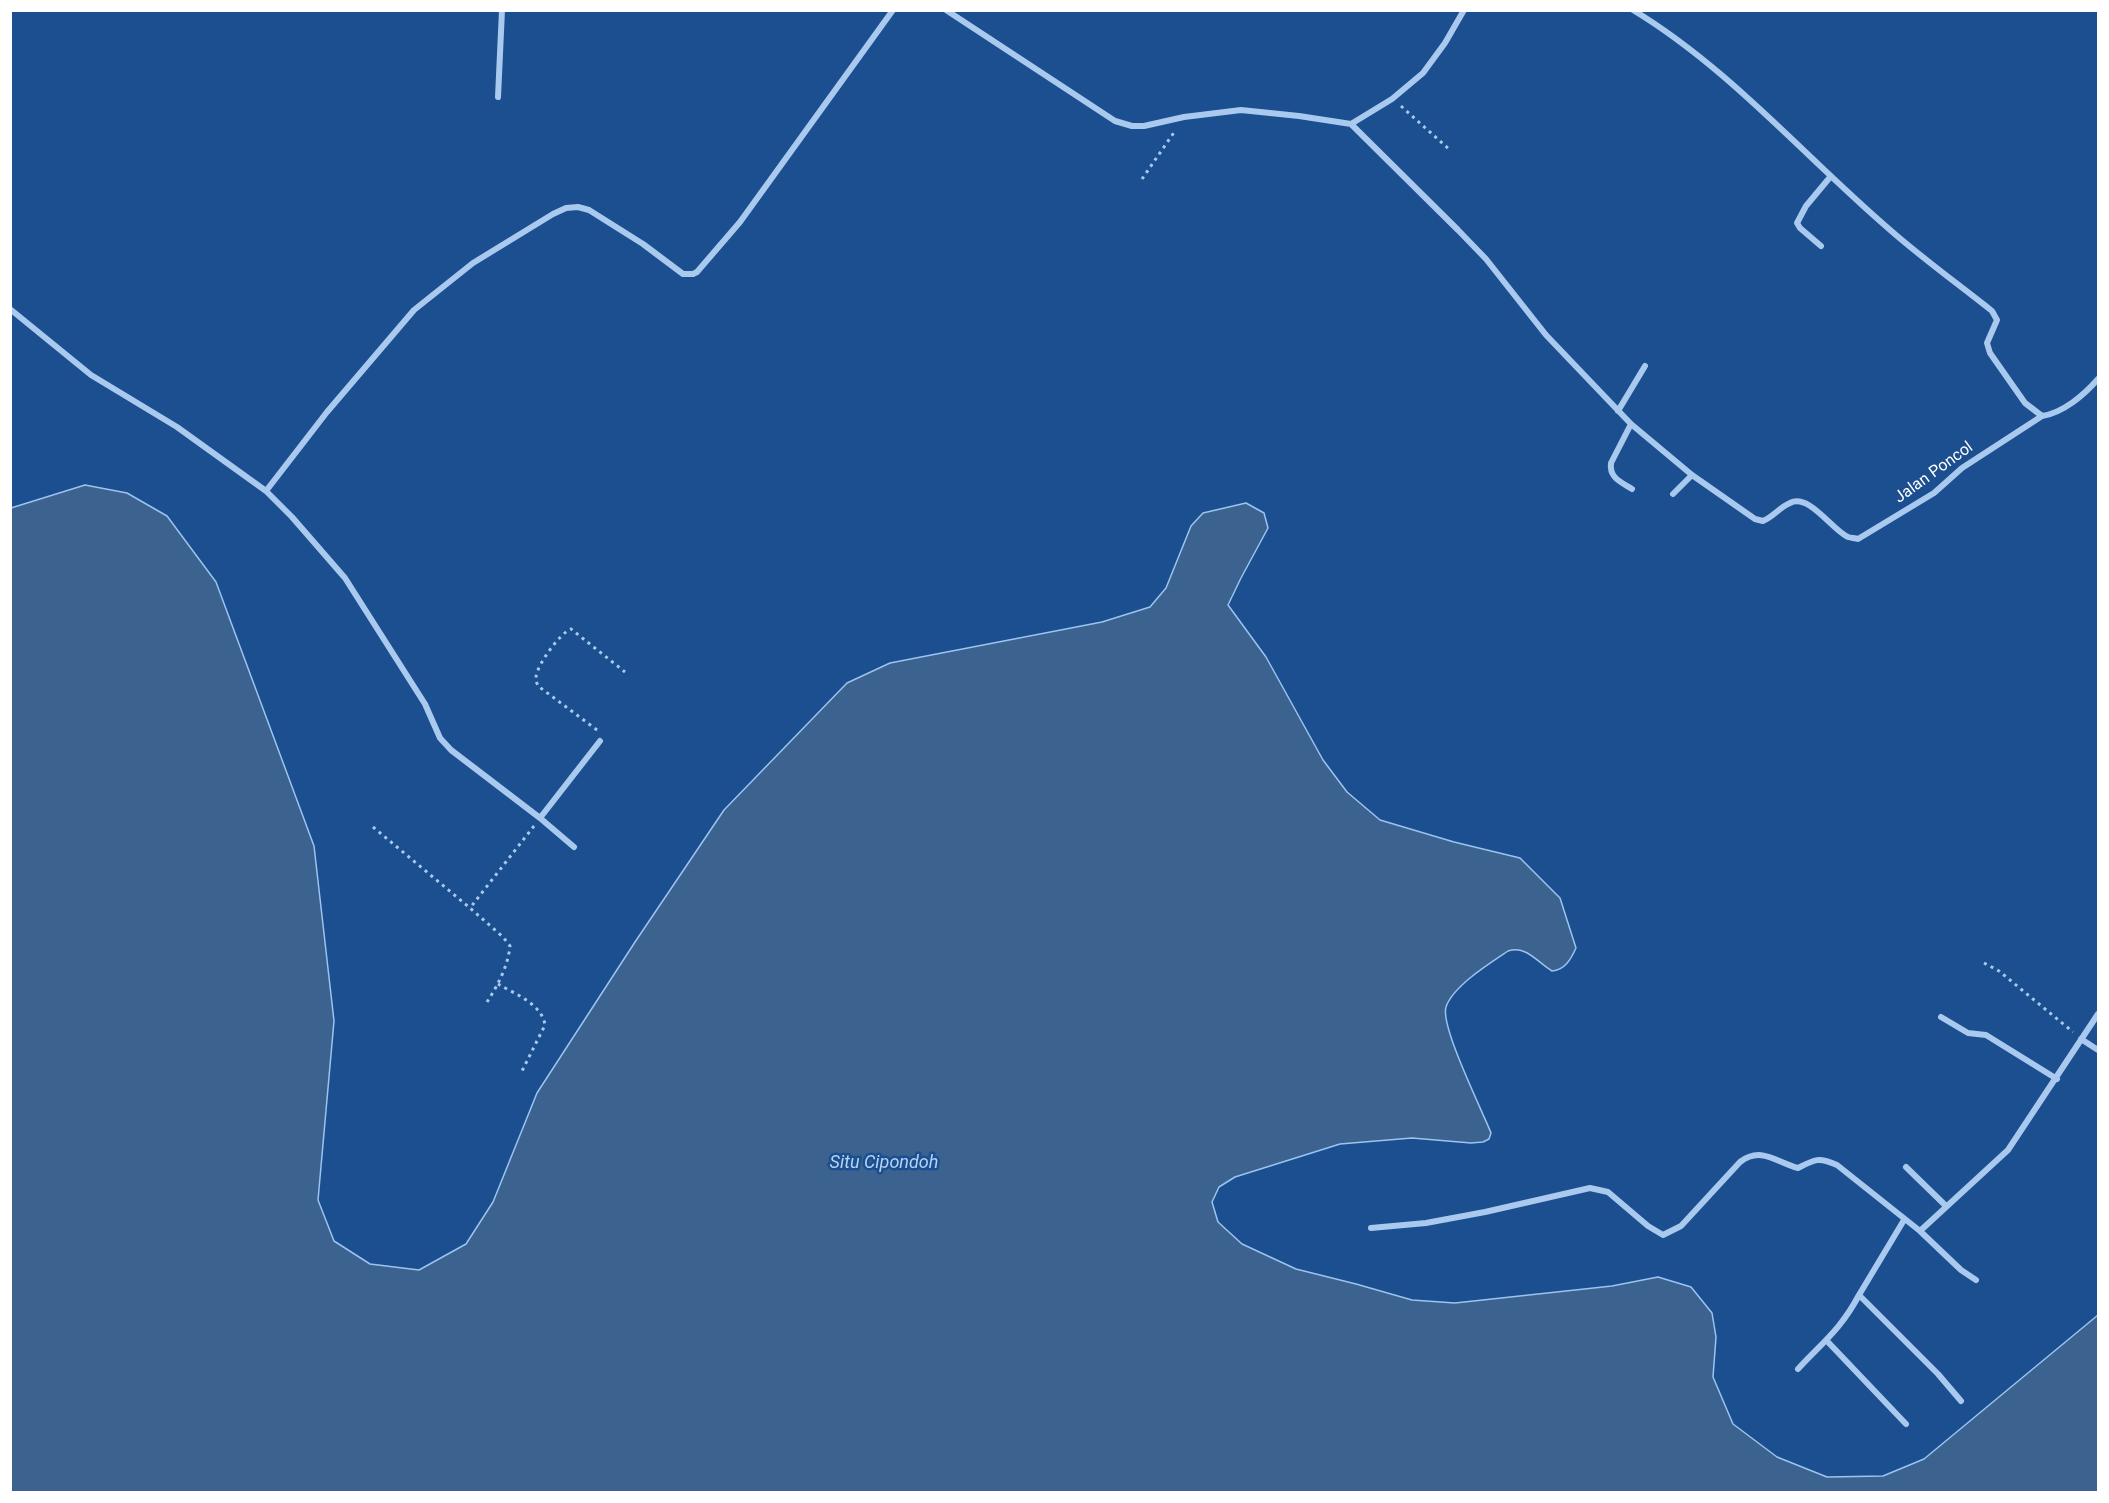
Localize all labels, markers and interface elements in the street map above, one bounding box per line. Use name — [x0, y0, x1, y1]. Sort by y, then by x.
street label: Jalan Poncol — [1891, 438, 1977, 508]
water label: Situ Cipondoh — [830, 1152, 938, 1174]

